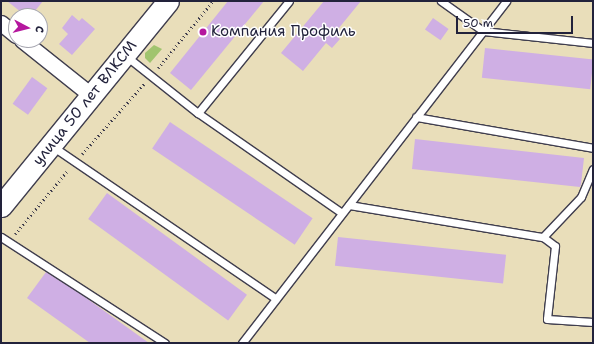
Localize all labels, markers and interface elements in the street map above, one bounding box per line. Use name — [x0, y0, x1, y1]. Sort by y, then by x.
north arrow — [8, 8, 48, 48]
scale bar — [458, 8, 575, 34]
text: 50 m — [463, 15, 493, 31]
place label: Компания Профиль — [211, 23, 356, 41]
text: С — [32, 25, 47, 34]
marker: Компания Профиль — [198, 27, 208, 37]
street label: улица 50 лет ВЛКСМ — [29, 37, 141, 169]

